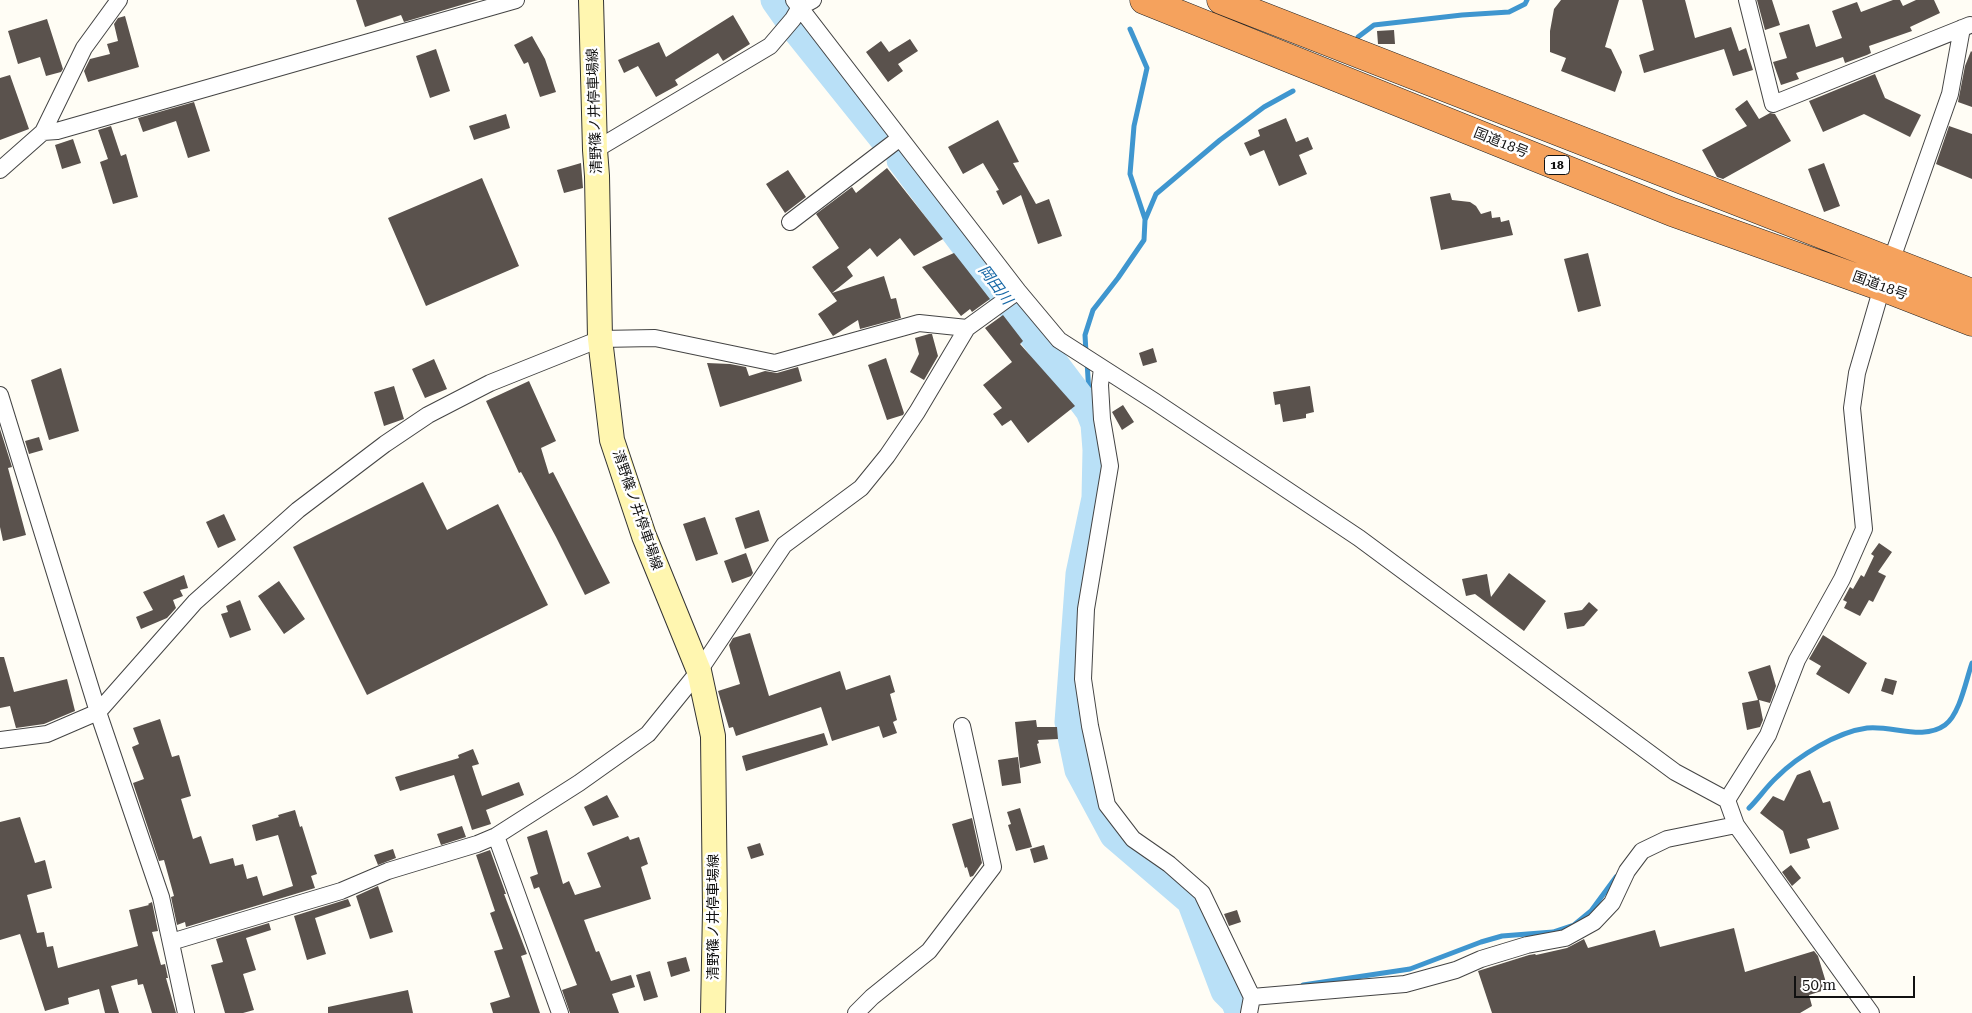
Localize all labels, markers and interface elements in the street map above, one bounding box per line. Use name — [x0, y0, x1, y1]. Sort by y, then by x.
street label: 清野篠ノ井停車場線 — [584, 48, 606, 174]
street label: 国道18号 — [1471, 124, 1531, 162]
road number: 18 — [1544, 156, 1570, 174]
water label: 岡田川 — [974, 262, 1016, 308]
street label: 国道18号 — [1850, 268, 1910, 304]
street label: 清野篠ノ井停車場線 — [609, 448, 665, 572]
street label: 清野篠ノ井停車場線 — [706, 854, 722, 980]
scale bar — [1797, 966, 1918, 998]
text: 50 m — [1802, 976, 1836, 994]

